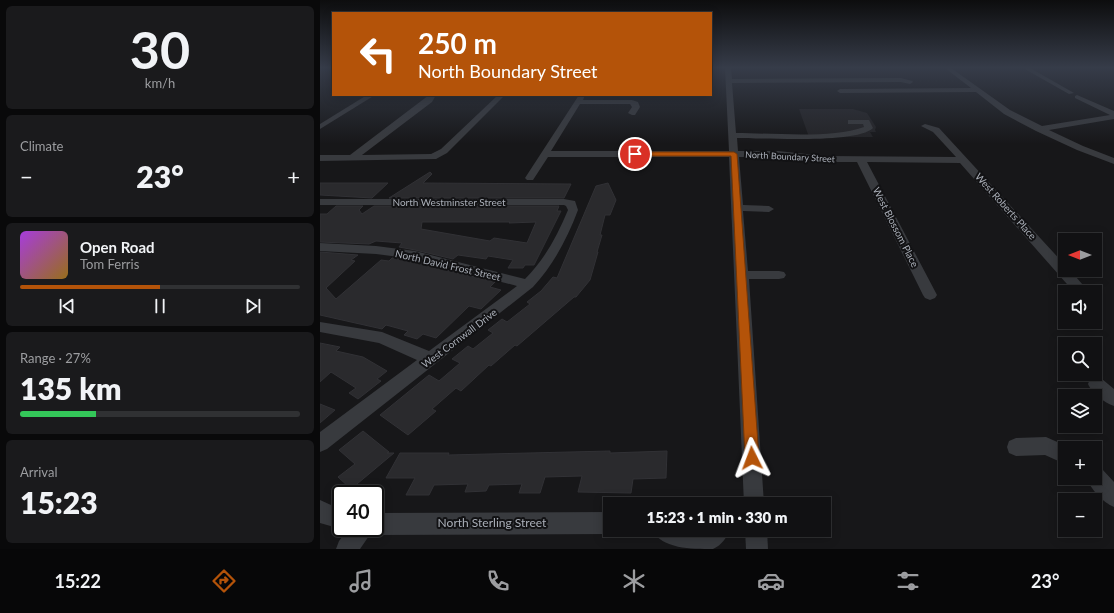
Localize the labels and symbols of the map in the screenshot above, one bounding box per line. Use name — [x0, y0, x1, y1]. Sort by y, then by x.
pin — [618, 137, 652, 171]
street label: North Boundary Street — [745, 149, 836, 164]
street label: West Roberts Place — [973, 170, 1039, 242]
street label: West Blossom Place — [871, 185, 921, 269]
street label: North Westminster Street — [392, 196, 506, 208]
north arrow — [1058, 233, 1102, 277]
street label: North David Frost Street — [394, 247, 502, 283]
street label: West Cornwall Drive — [419, 306, 499, 370]
position arrow — [731, 437, 773, 479]
speed limit sign: 40 — [332, 485, 384, 537]
street label: North Sterling Street — [438, 515, 547, 530]

